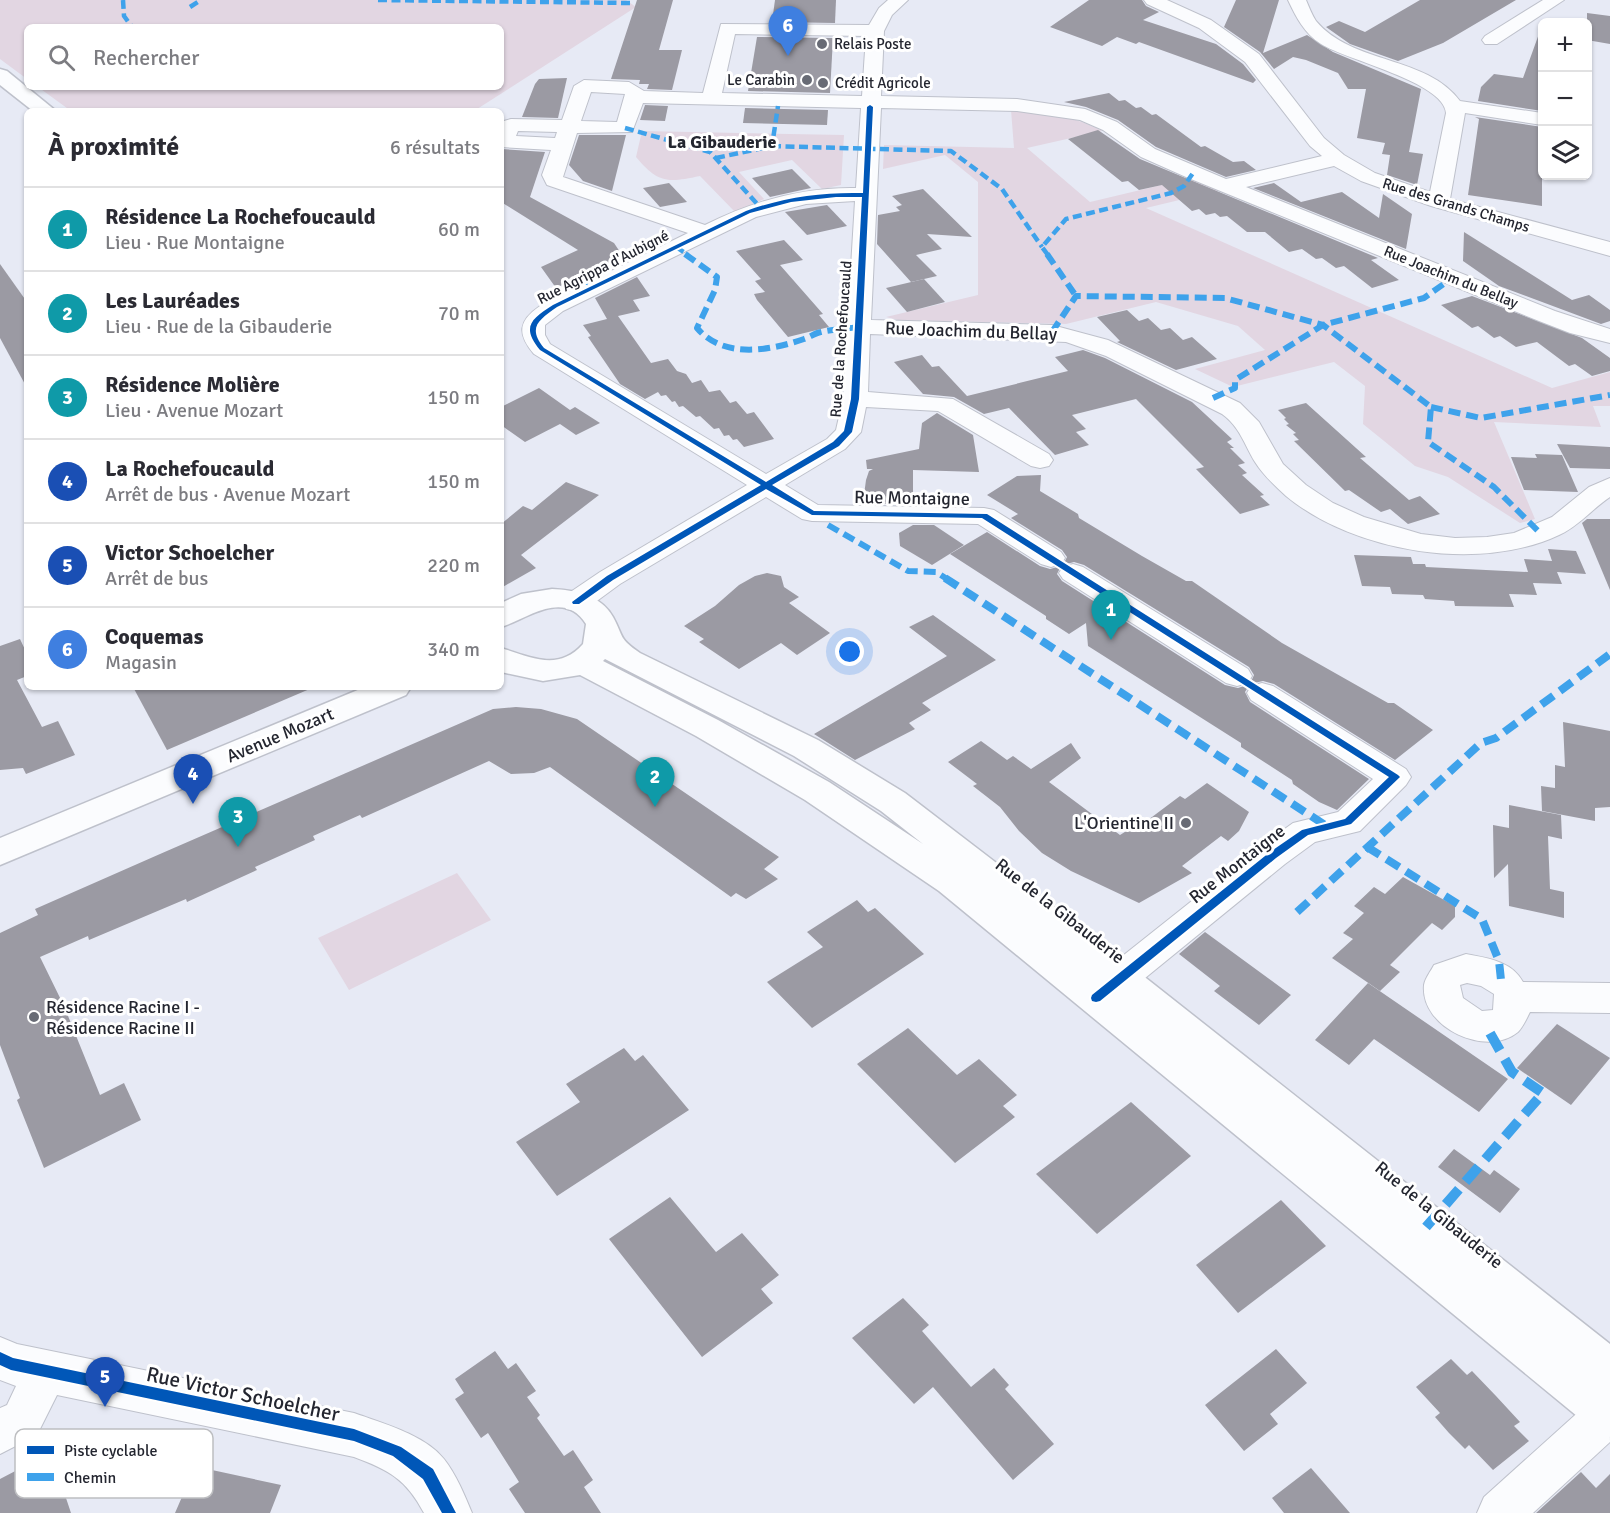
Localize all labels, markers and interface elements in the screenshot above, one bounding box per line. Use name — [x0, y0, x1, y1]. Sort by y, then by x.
pin: 6 — [768, 7, 808, 56]
map controls — [1538, 18, 1592, 180]
button: + — [1538, 18, 1592, 72]
search box — [24, 24, 504, 90]
place label: Relais Poste — [834, 35, 911, 53]
marker: Relais Poste — [815, 37, 829, 51]
icon: search — [45, 41, 78, 74]
text: Rechercher — [93, 44, 199, 71]
place label: Le Carabin — [727, 71, 795, 89]
button: − — [1538, 72, 1592, 126]
marker: Le Carabin — [800, 73, 814, 87]
place label: Crédit Agricole — [835, 74, 931, 92]
marker: Crédit Agricole — [816, 76, 830, 90]
button: layers — [1538, 126, 1592, 180]
text: À proximité — [48, 131, 179, 163]
district label: La Gibauderie — [668, 131, 777, 153]
text: 6 résultats — [390, 135, 480, 160]
street label: Rue des Grands Champs — [1380, 174, 1532, 236]
text: Résidence La Rochefoucauld — [105, 203, 376, 230]
text: 1 — [62, 217, 73, 242]
text: 60 m — [438, 217, 480, 242]
street label: Rue Agrippa d'Aubigné — [534, 226, 672, 308]
text: Lieu · Rue Montaigne — [105, 230, 285, 255]
street label: Rue Joachim du Bellay — [1381, 242, 1521, 312]
street label: Rue de la Rochefoucauld — [827, 260, 855, 418]
text: Les Lauréades — [105, 287, 240, 314]
text: 2 — [62, 301, 73, 326]
text: 70 m — [438, 301, 480, 326]
text: Lieu · Rue de la Gibauderie — [105, 314, 332, 339]
street label: Rue Joachim du Bellay — [885, 317, 1058, 345]
text: Résidence Molière — [105, 371, 280, 398]
text: 3 — [62, 385, 73, 410]
text: 150 m — [427, 385, 480, 410]
text: Lieu · Avenue Mozart — [105, 398, 283, 423]
text: La Rochefoucauld — [105, 455, 274, 482]
text: 4 — [62, 469, 73, 494]
text: 150 m — [427, 469, 480, 494]
text: Arrêt de bus · Avenue Mozart — [105, 482, 350, 507]
street label: Rue Montaigne — [854, 486, 970, 510]
text: Victor Schoelcher — [105, 539, 274, 566]
text: 5 — [62, 553, 73, 578]
text: 220 m — [427, 553, 480, 578]
text: Arrêt de bus — [105, 566, 208, 591]
pin: 1 — [1092, 590, 1130, 640]
text: Coquemas — [105, 623, 203, 650]
text: 6 — [62, 637, 73, 662]
text: 340 m — [427, 637, 480, 662]
your location — [835, 637, 864, 666]
text: Magasin — [105, 650, 177, 675]
street label: Avenue Mozart — [223, 703, 337, 767]
pin: 4 — [174, 754, 212, 804]
pin: 2 — [636, 758, 674, 807]
pin: 3 — [218, 798, 258, 847]
place label: L'Orientine II — [1074, 812, 1174, 834]
marker: L'Orientine II — [1179, 816, 1193, 830]
street label: Rue Montaigne — [1185, 820, 1289, 908]
street label: Rue de la Gibauderie — [991, 854, 1129, 968]
place label: Résidence Racine I - Résidence Racine II — [46, 996, 200, 1039]
marker: Résidence Racine I - Résidence Racine II — [27, 1010, 41, 1024]
street label: Rue de la Gibauderie — [1371, 1157, 1507, 1273]
pin: 5 — [86, 1358, 124, 1407]
street label: Rue Victor Schoelcher — [144, 1361, 342, 1427]
legend — [15, 1429, 213, 1498]
text: Piste cyclable — [64, 1441, 158, 1461]
text: Chemin — [64, 1468, 116, 1488]

